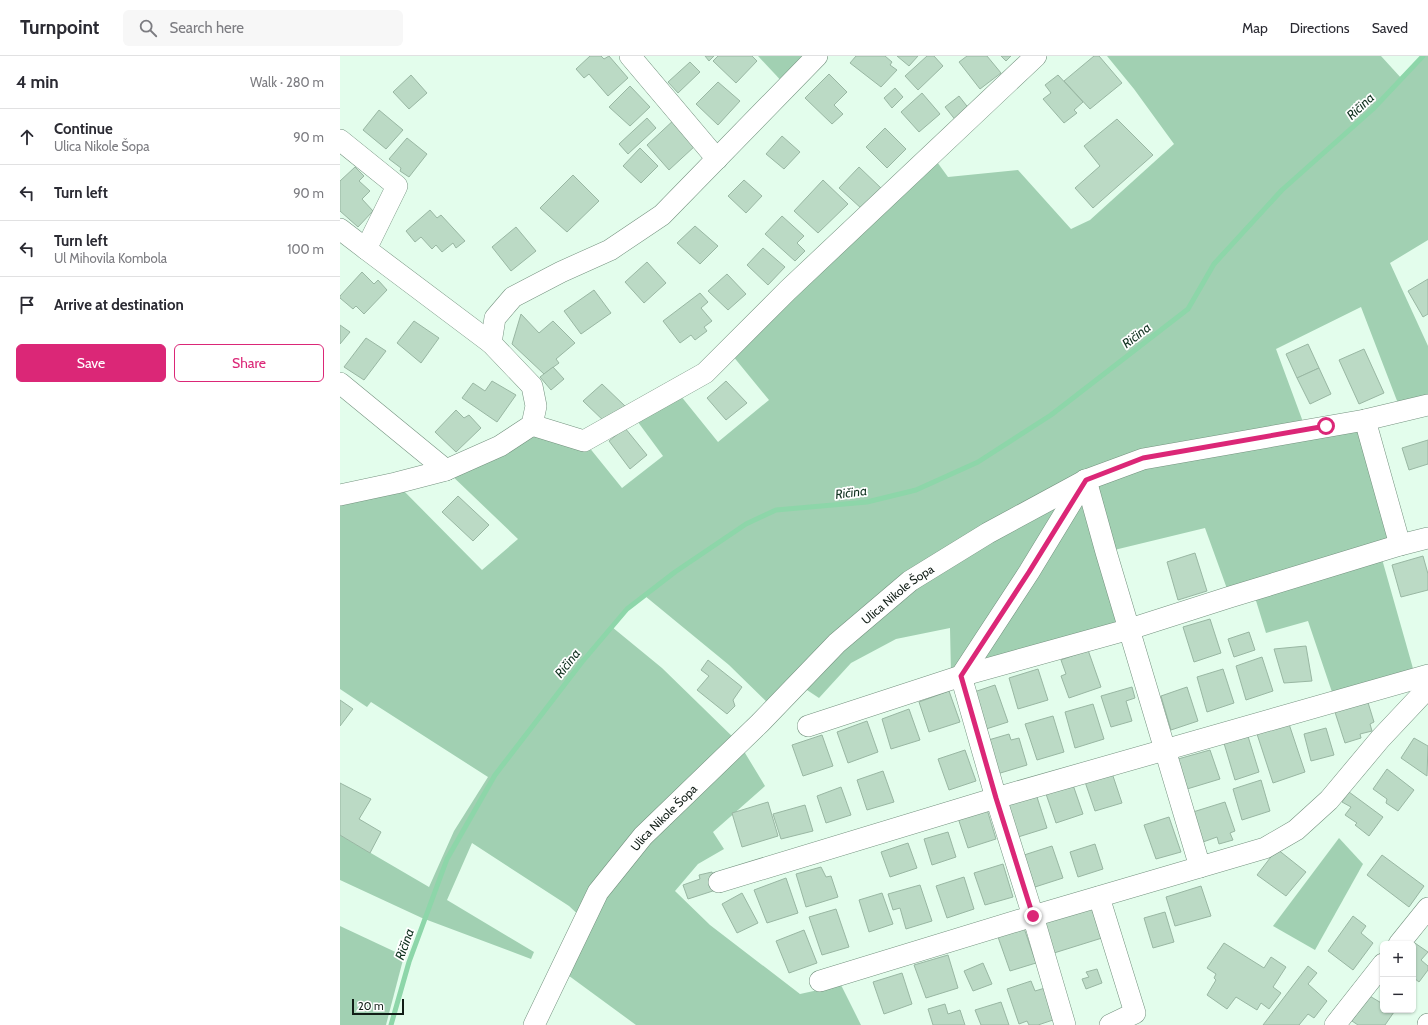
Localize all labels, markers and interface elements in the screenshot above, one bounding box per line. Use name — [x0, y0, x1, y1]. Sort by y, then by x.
search box — [123, 10, 403, 46]
text: Turnpoint — [20, 16, 99, 39]
icon: search — [137, 17, 159, 39]
text: Search here — [169, 19, 244, 37]
text: Map — [1242, 19, 1268, 37]
text: Directions — [1290, 19, 1350, 37]
text: Saved — [1372, 19, 1408, 37]
text: 4 min — [16, 72, 59, 92]
text: Walk · 280 m — [250, 74, 324, 90]
water label: Ričina — [1343, 89, 1377, 123]
text: Continue — [54, 120, 113, 138]
icon: ahead — [16, 126, 38, 148]
text: 90 m — [293, 129, 324, 145]
text: Ulica Nikole Šopa — [54, 138, 149, 154]
icon: left — [16, 182, 38, 204]
text: Turn left — [54, 184, 108, 202]
text: 90 m — [293, 185, 324, 201]
text: Turn left — [54, 232, 108, 250]
icon: left — [16, 238, 38, 260]
text: 100 m — [287, 241, 324, 257]
text: Ul Mihovila Kombola — [54, 250, 167, 266]
icon: arrive — [16, 294, 38, 316]
text: Arrive at destination — [54, 296, 184, 314]
water label: Ričina — [1118, 319, 1154, 351]
button: Save — [16, 344, 166, 382]
button: Share — [174, 344, 324, 382]
route start — [1317, 417, 1335, 435]
water label: Ričina — [834, 482, 868, 502]
street label: Ulica Nikole Šopa — [858, 561, 936, 627]
water label: Ričina — [551, 645, 583, 681]
street label: Ulica Nikole Šopa — [627, 781, 700, 854]
route end — [1024, 907, 1042, 925]
water label: Ričina — [391, 926, 417, 962]
map controls — [1380, 941, 1416, 1013]
button: + — [1380, 941, 1416, 977]
button: − — [1380, 977, 1416, 1013]
scale bar — [352, 997, 404, 1016]
text: 20 m — [358, 999, 384, 1013]

